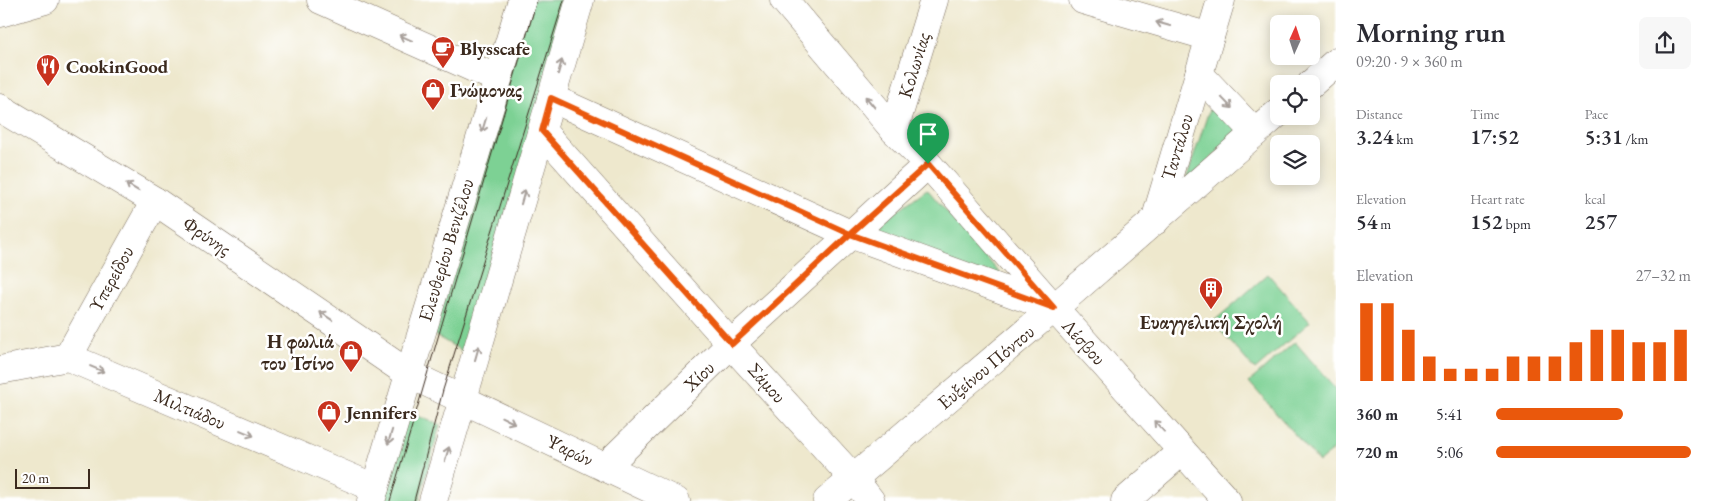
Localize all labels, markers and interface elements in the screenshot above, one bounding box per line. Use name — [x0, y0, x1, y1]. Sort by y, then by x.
text: Morning run — [1356, 14, 1506, 50]
north arrow — [1270, 15, 1320, 65]
map controls — [1270, 15, 1320, 185]
button: share — [1639, 17, 1691, 69]
one-way arrow — [1155, 18, 1171, 28]
street label: Κολωνίας — [892, 29, 936, 101]
one-way arrow — [399, 32, 414, 42]
cafe icon: Blysscafe — [430, 35, 456, 69]
place label: Blysscafe — [460, 36, 530, 61]
text: 09:20 · 9 × 360 m — [1356, 51, 1463, 72]
restaurant icon: CookinGood — [35, 53, 61, 87]
place label: CookinGood — [66, 54, 169, 79]
one-way arrow — [556, 60, 566, 76]
button: locate — [1270, 75, 1320, 125]
shop icon: Γνώμονας — [420, 77, 446, 111]
place label: Γνώμονας — [450, 78, 522, 103]
one-way arrow — [865, 96, 876, 109]
one-way arrow — [1221, 97, 1233, 110]
text: Distance — [1356, 105, 1403, 123]
text: Time — [1470, 105, 1500, 123]
text: Pace — [1585, 105, 1608, 123]
street label: Ταντάλου — [1155, 111, 1199, 183]
pin — [907, 113, 949, 164]
one-way arrow — [478, 117, 488, 133]
icon: arrive — [914, 120, 942, 148]
text: 3.24 — [1356, 123, 1393, 150]
text: 17:52 — [1470, 123, 1519, 150]
text: 5:31 — [1585, 123, 1623, 150]
text: km — [1393, 130, 1414, 148]
text: /km — [1623, 130, 1649, 148]
button: layers — [1270, 135, 1320, 185]
street label: Ελευθερίου Βενιζέλου — [412, 176, 480, 324]
one-way arrow — [126, 182, 140, 192]
one-way arrow — [518, 189, 528, 205]
text: Elevation — [1356, 190, 1406, 208]
text: Heart rate — [1470, 190, 1525, 208]
text: kcal — [1585, 190, 1606, 208]
text: 54 — [1356, 208, 1378, 235]
text: 152 — [1470, 208, 1503, 235]
text: 257 — [1585, 208, 1617, 235]
street label: Φρύνης — [178, 211, 236, 261]
text: m — [1378, 215, 1391, 233]
text: bpm — [1503, 215, 1531, 233]
street label: Υπερείδου — [83, 241, 139, 317]
text: Elevation — [1356, 265, 1414, 286]
text: 27–32 m — [1636, 265, 1691, 286]
building icon: Ευαγγελική Σχολή — [1198, 276, 1224, 310]
place label: Ευαγγελική Σχολή — [1140, 310, 1282, 335]
one-way arrow — [319, 311, 333, 321]
street label: Λέσβου — [1056, 313, 1111, 370]
street label: Ευξείνου Πόντου — [932, 319, 1040, 415]
place label: Η φωλιά του Τσίνο — [261, 329, 334, 376]
shop icon: Η φωλιά του Τσίνο — [338, 339, 364, 373]
one-way arrow — [473, 345, 483, 361]
street label: Χίου — [677, 355, 720, 397]
street label: Σάμου — [742, 358, 792, 408]
one-way arrow — [90, 366, 105, 375]
street label: Μιλτιάδου — [150, 383, 230, 435]
shop icon: Jennifers — [316, 399, 342, 433]
place label: Jennifers — [344, 400, 417, 425]
text: 360 m — [1356, 404, 1398, 425]
text: 5:41 — [1436, 404, 1463, 425]
one-way arrow — [500, 416, 515, 426]
one-way arrow — [1153, 419, 1165, 432]
street label: Ψαρών — [542, 428, 598, 472]
one-way arrow — [239, 429, 254, 439]
one-way arrow — [385, 429, 394, 445]
text: 720 m — [1356, 442, 1398, 463]
text: 5:06 — [1436, 442, 1463, 463]
one-way arrow — [443, 447, 453, 463]
scale bar — [15, 466, 90, 489]
text: 20 m — [22, 469, 49, 487]

